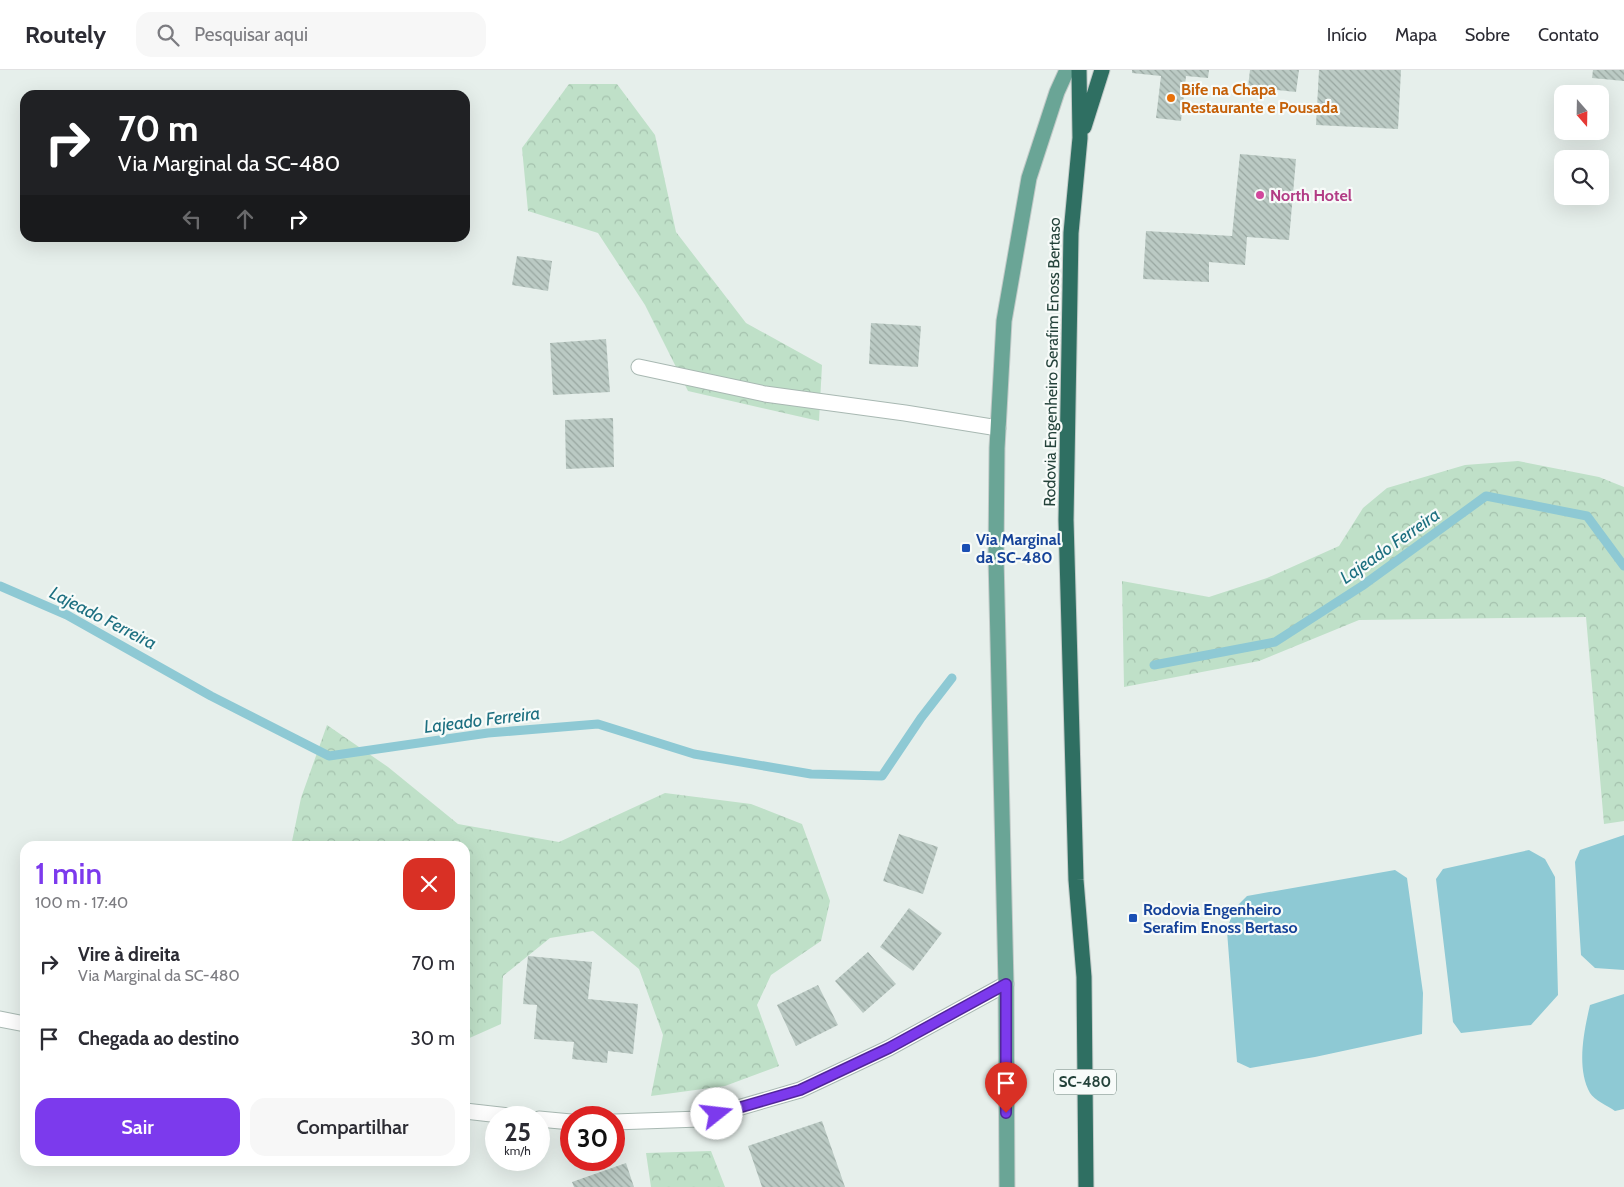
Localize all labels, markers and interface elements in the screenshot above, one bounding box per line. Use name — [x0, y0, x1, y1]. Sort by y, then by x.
search box — [136, 12, 486, 57]
text: Routely — [25, 20, 106, 49]
icon: search — [154, 21, 182, 49]
text: Pesquisar aqui — [194, 23, 308, 46]
text: Início — [1327, 24, 1367, 46]
text: Mapa — [1395, 24, 1437, 46]
text: Sobre — [1465, 24, 1510, 46]
text: Contato — [1538, 24, 1599, 46]
place label: Bife na Chapa Restaurante e Pousada — [1181, 80, 1338, 117]
north arrow — [1554, 85, 1609, 140]
map controls — [1554, 85, 1609, 205]
marker: Bife na Chapa Restaurante e Pousada — [1165, 92, 1177, 104]
text: 70 m — [118, 107, 199, 150]
icon: right — [35, 110, 100, 175]
text: Via Marginal da SC-480 — [118, 150, 340, 177]
button: search — [1554, 150, 1609, 205]
place label: North Hotel — [1270, 186, 1352, 205]
marker: North Hotel — [1254, 189, 1266, 201]
icon: left — [178, 205, 206, 233]
icon: ahead — [231, 205, 259, 233]
icon: right — [284, 205, 312, 233]
street label: Rodovia Engenheiro Serafim Enoss Bertaso — [1040, 217, 1064, 507]
water label: Lajeado Ferreira — [1336, 503, 1444, 589]
place label: Via Marginal da SC-480 — [976, 530, 1061, 567]
marker: Via Marginal da SC-480 — [960, 542, 972, 554]
water label: Lajeado Ferreira — [46, 582, 160, 654]
water label: Lajeado Ferreira — [423, 702, 541, 738]
text: 1 min — [35, 855, 102, 892]
button: close — [403, 858, 455, 910]
text: 100 m · 17:40 — [35, 893, 128, 912]
place label: Rodovia Engenheiro Serafim Enoss Bertaso — [1143, 900, 1298, 937]
marker: Rodovia Engenheiro Serafim Enoss Bertaso — [1127, 912, 1139, 924]
text: Vire à direita — [78, 943, 180, 966]
icon: right — [35, 950, 63, 978]
text: 70 m — [411, 952, 455, 975]
text: Via Marginal da SC-480 — [78, 966, 240, 985]
icon: arrive — [35, 1025, 63, 1053]
text: Chegada ao destino — [78, 1027, 239, 1050]
text: 30 m — [411, 1027, 455, 1050]
pin — [985, 1062, 1027, 1113]
icon: arrive — [992, 1069, 1020, 1097]
road number: SC-480 — [1054, 1070, 1116, 1094]
position arrow — [690, 1087, 742, 1139]
button: Sair — [35, 1098, 240, 1156]
button: Compartilhar — [250, 1098, 455, 1156]
speed limit sign: 30 — [560, 1106, 625, 1171]
text: 25 — [504, 1117, 531, 1147]
text: km/h — [504, 1143, 531, 1158]

